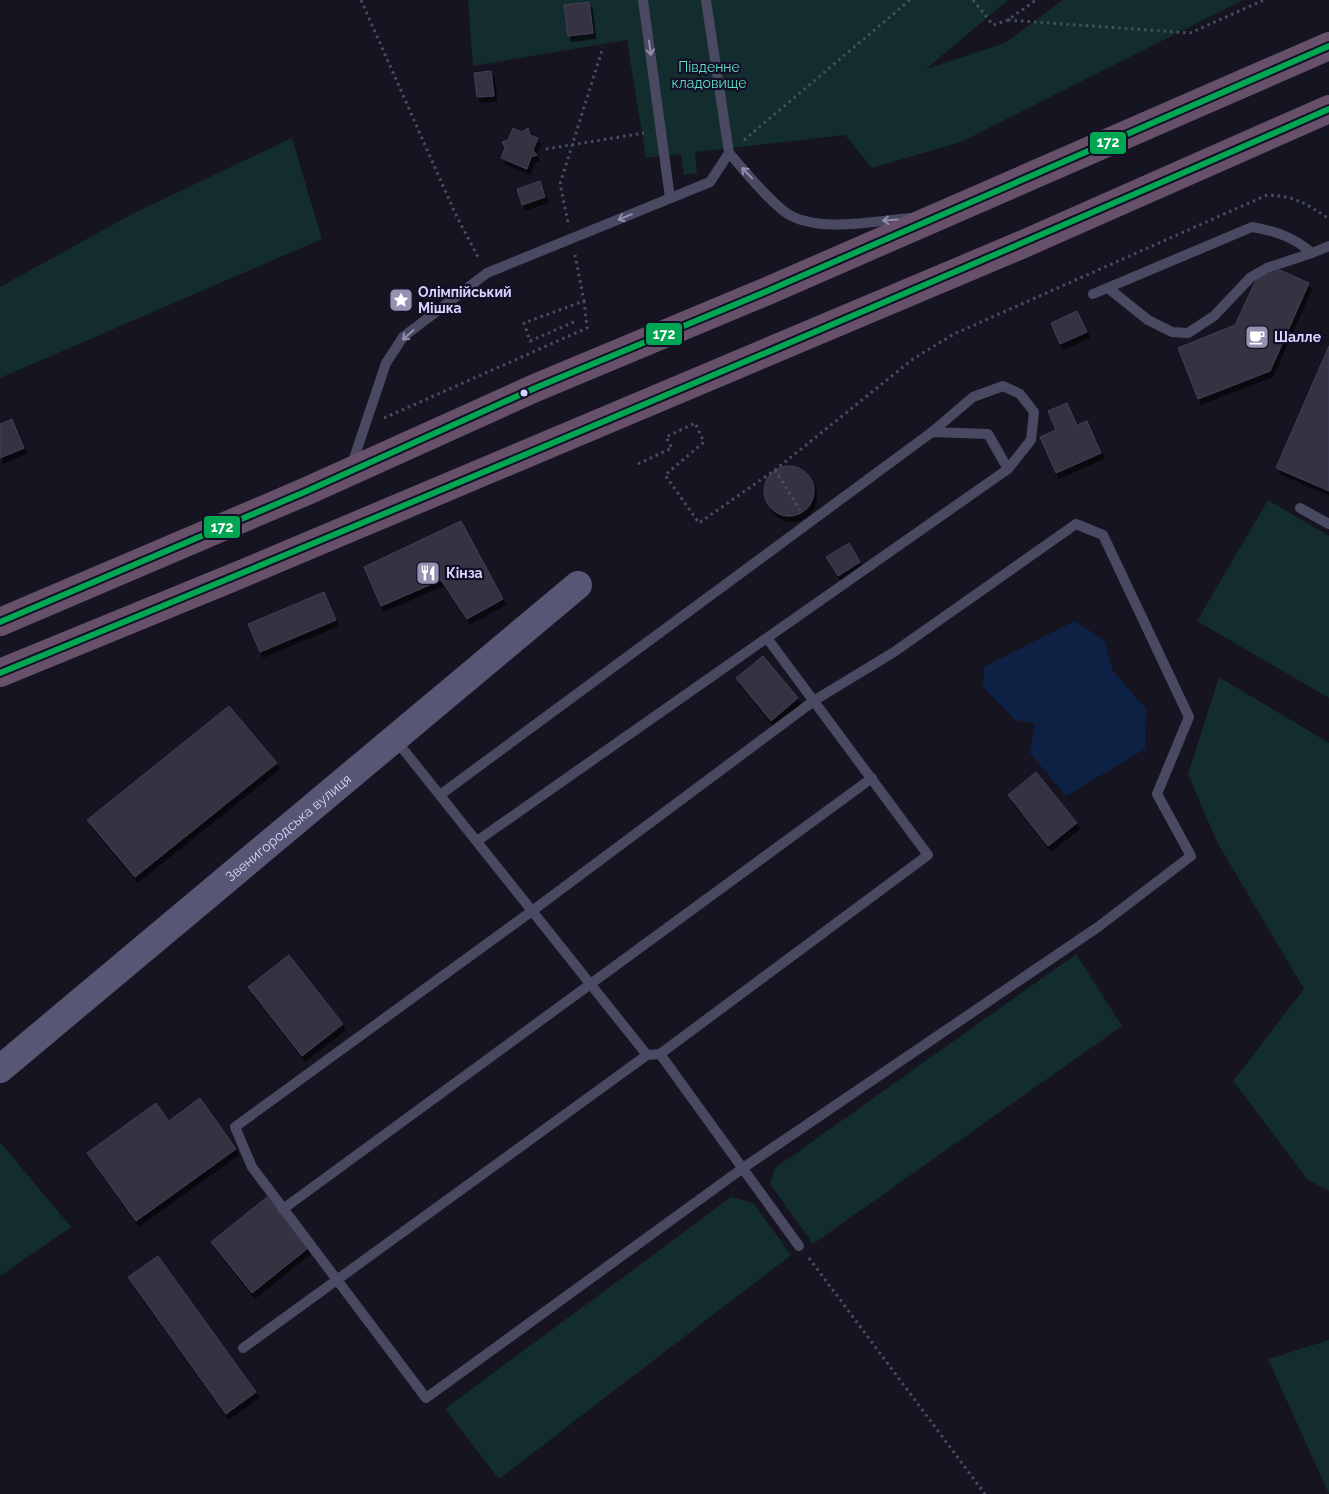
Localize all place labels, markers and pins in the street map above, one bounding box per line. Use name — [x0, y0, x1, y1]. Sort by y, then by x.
place label: Олімпійський Мішка — [418, 284, 512, 316]
place icon: Олімпійський Мішка — [388, 287, 414, 313]
cafe icon: Шалле — [1244, 324, 1270, 350]
place label: Шалле — [1274, 329, 1322, 345]
unlabelled marker — [519, 388, 529, 398]
restaurant icon: Кінза — [415, 560, 441, 586]
place label: Кінза — [446, 565, 483, 581]

